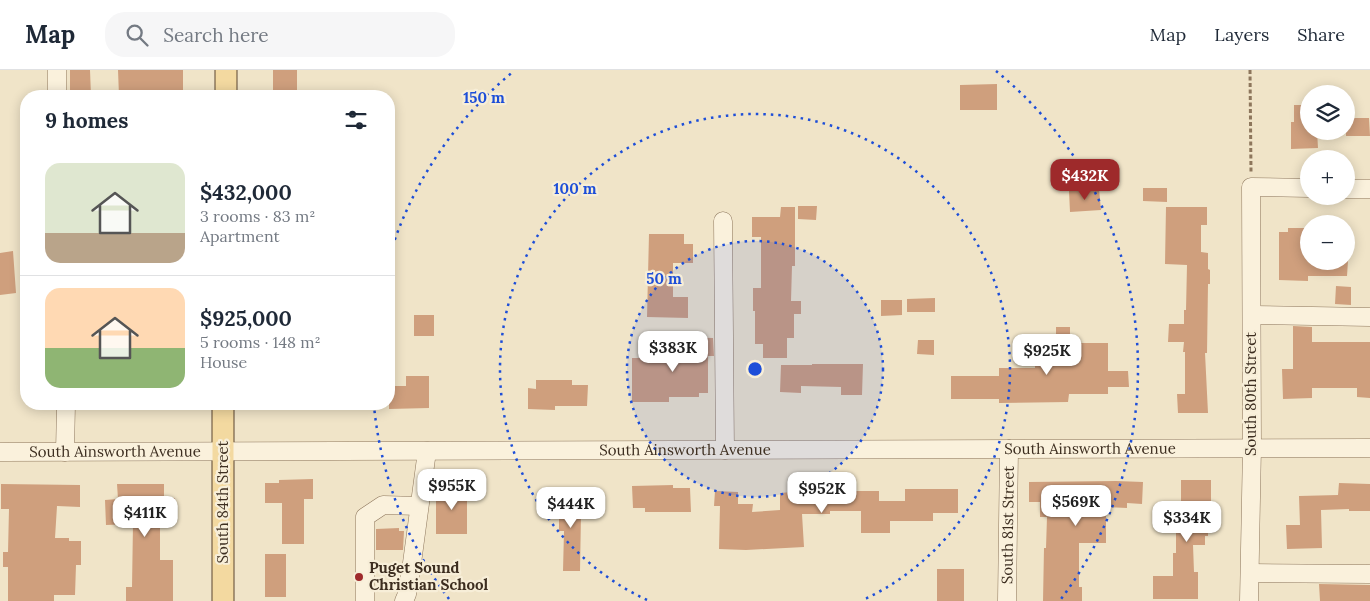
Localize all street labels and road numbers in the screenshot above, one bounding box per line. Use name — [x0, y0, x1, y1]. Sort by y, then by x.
street label: South 80th Street — [1241, 332, 1260, 456]
street label: South Ainsworth Avenue — [1004, 439, 1176, 458]
street label: South 84th Street — [213, 440, 232, 563]
street label: South Ainsworth Avenue — [599, 440, 771, 459]
street label: South Ainsworth Avenue — [29, 441, 201, 461]
street label: South 81st Street — [997, 466, 1018, 584]

